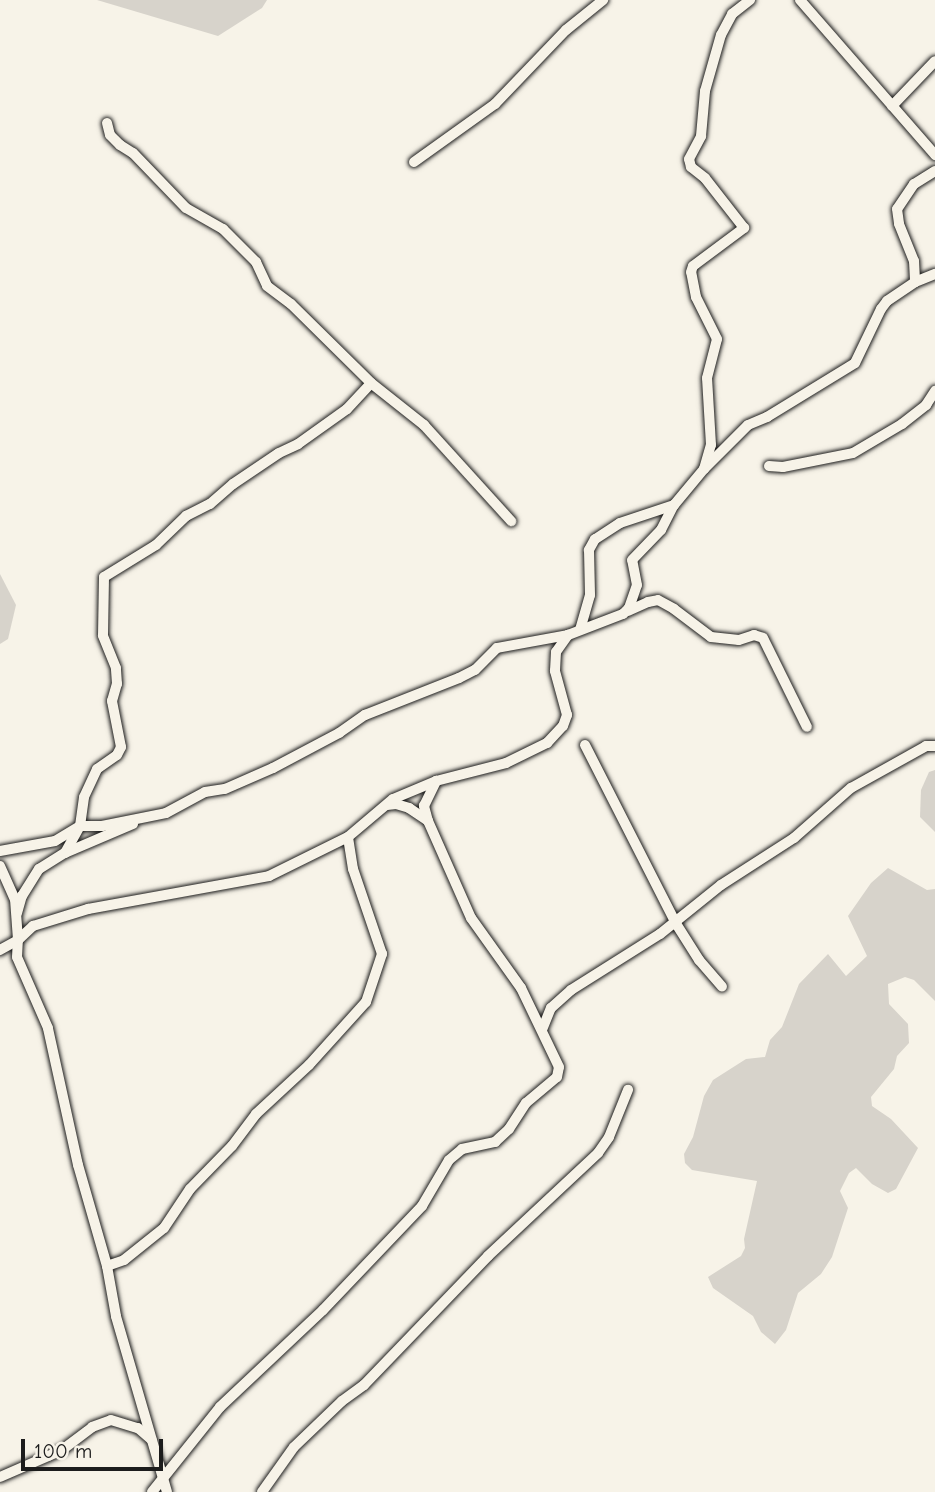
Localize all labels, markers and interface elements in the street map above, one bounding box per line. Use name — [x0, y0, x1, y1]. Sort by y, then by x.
scale bar — [24, 1426, 166, 1470]
text: 100 m — [34, 1439, 92, 1463]

